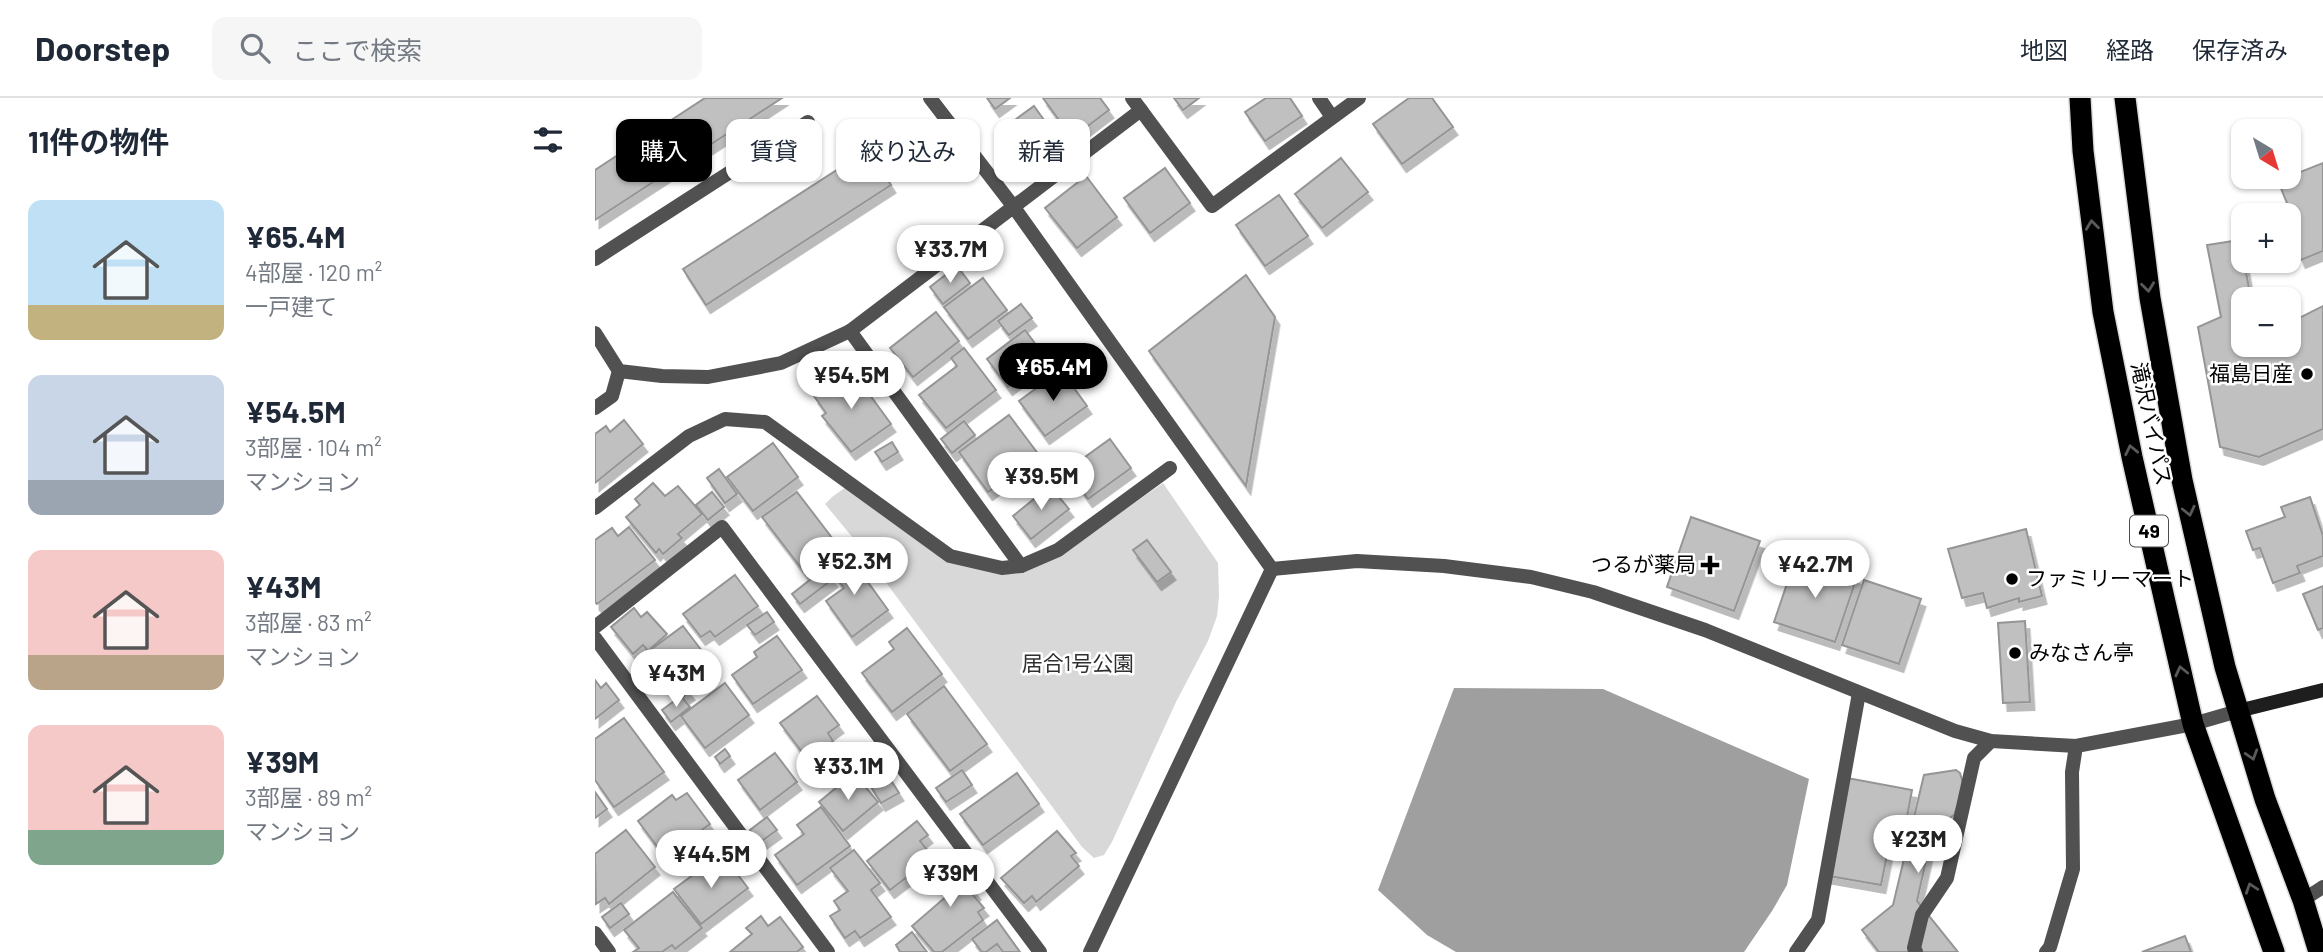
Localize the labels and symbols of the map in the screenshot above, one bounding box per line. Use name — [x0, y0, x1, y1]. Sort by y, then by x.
north arrow — [2231, 119, 2301, 189]
one-way arrow — [2085, 220, 2100, 231]
pin: ¥33.7M — [893, 226, 1007, 285]
one-way arrow — [2141, 282, 2156, 293]
pin: ¥65.4M — [996, 344, 1110, 403]
pin: ¥54.5M — [794, 352, 908, 411]
street label: 滝沢バイパス — [2127, 360, 2178, 488]
place label: 福島日産 — [2209, 360, 2293, 385]
marker: 福島日産 — [2299, 366, 2315, 382]
one-way arrow — [2124, 444, 2139, 456]
pin: ¥39.5M — [984, 452, 1098, 512]
one-way arrow — [2181, 505, 2195, 517]
road number: 49 — [2130, 516, 2168, 546]
pin: ¥52.3M — [797, 538, 911, 597]
pin: ¥42.7M — [1758, 540, 1872, 600]
place label: つるが薬局 — [1591, 551, 1696, 576]
marker: つるが薬局 — [1702, 557, 1718, 573]
place label: ファミリーマート — [2026, 565, 2194, 590]
marker: ファミリーマート — [2004, 571, 2020, 587]
place label: みなさん亭 — [2029, 639, 2134, 664]
marker: みなさん亭 — [2007, 645, 2023, 661]
pin: ¥43M — [635, 650, 717, 709]
park label: 居合1号公園 — [1022, 650, 1134, 675]
one-way arrow — [2175, 666, 2189, 678]
pin: ¥33.1M — [791, 742, 905, 802]
one-way arrow — [2243, 749, 2258, 761]
pin: ¥23M — [1877, 816, 1959, 875]
pin: ¥44.5M — [654, 830, 768, 890]
pin: ¥39M — [909, 850, 991, 909]
one-way arrow — [2245, 882, 2259, 894]

